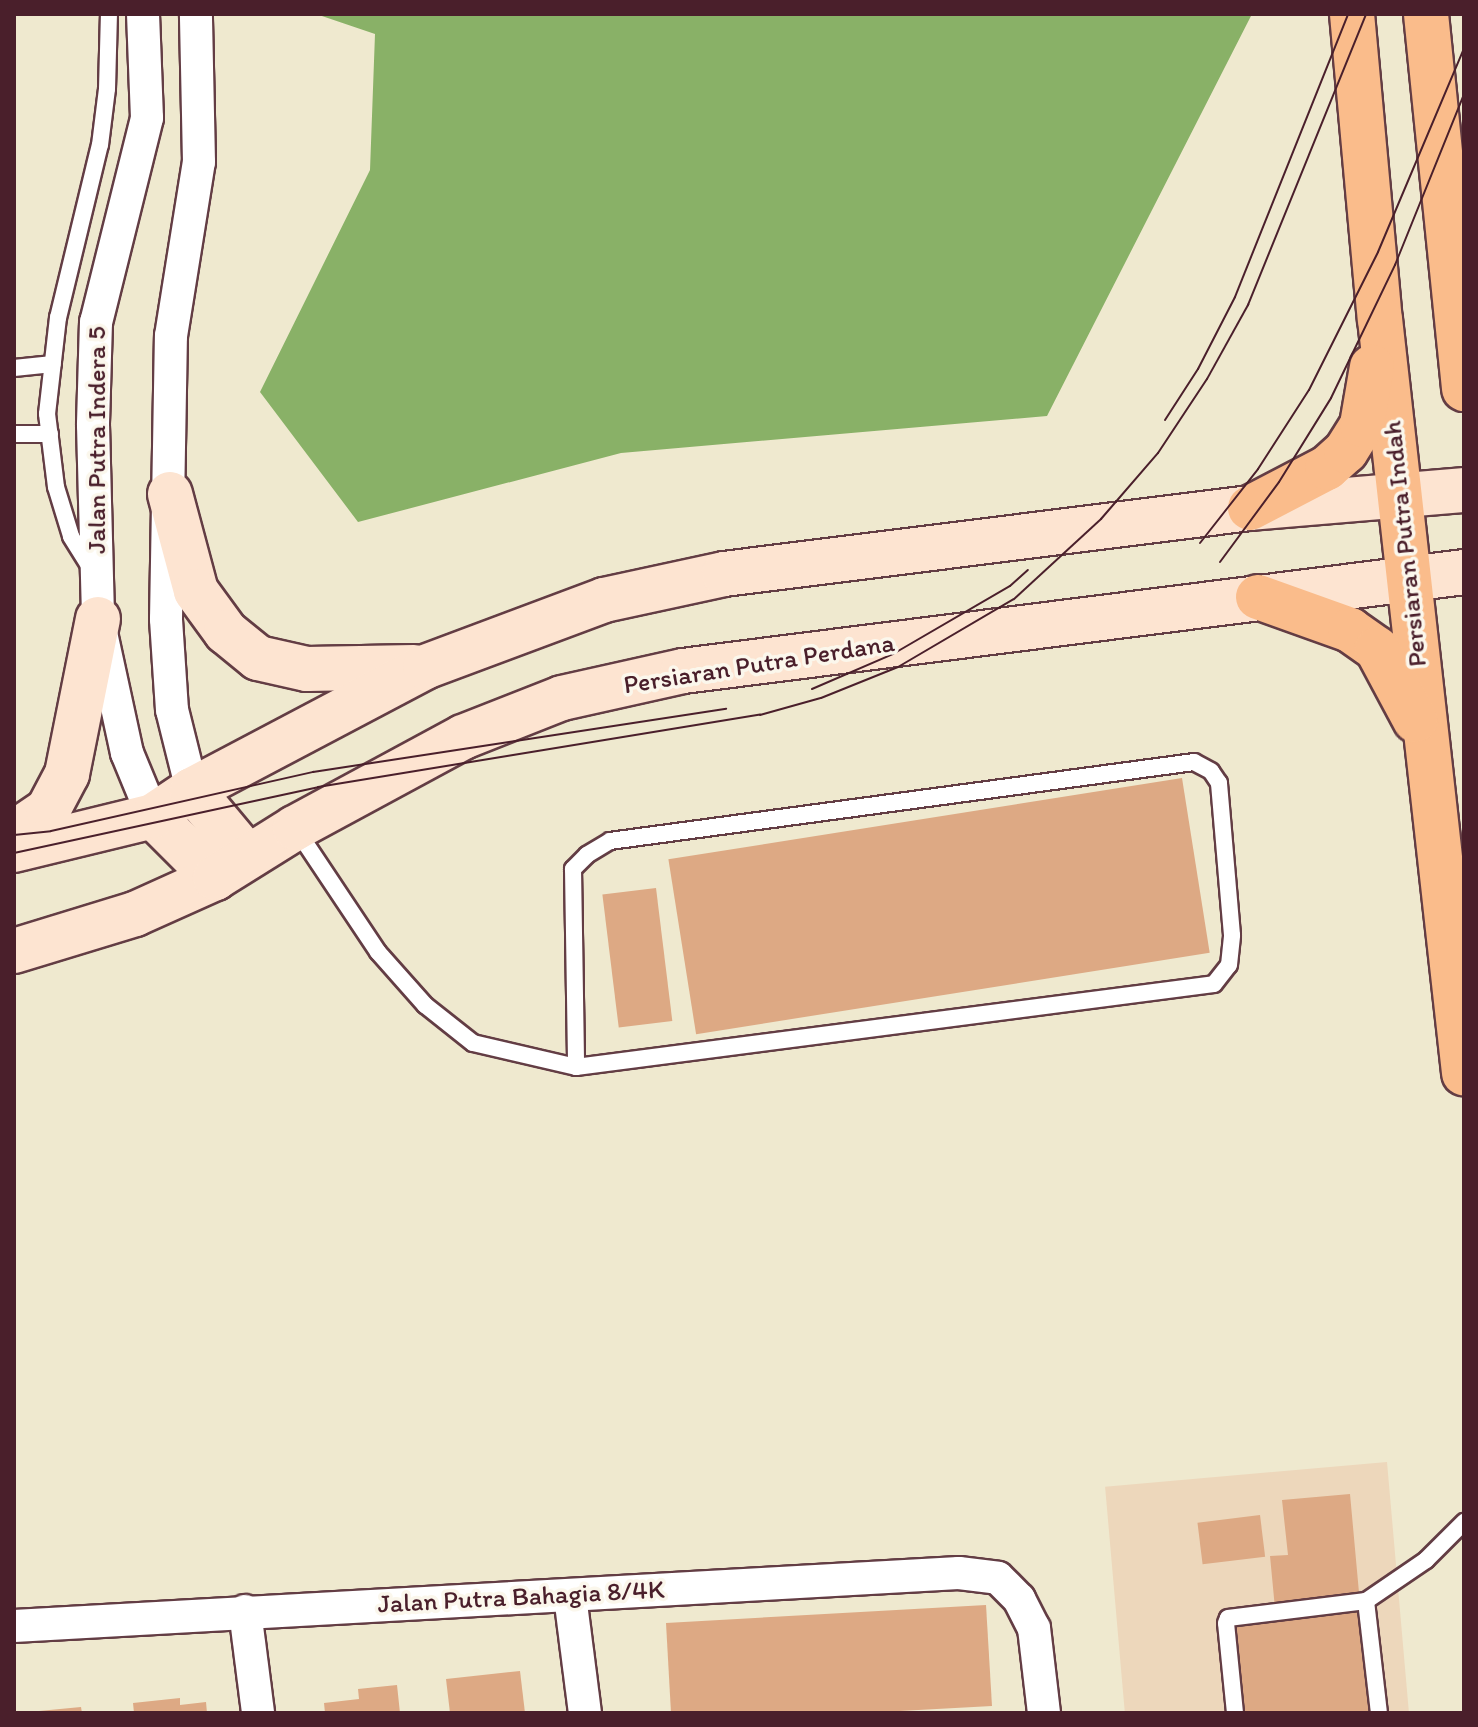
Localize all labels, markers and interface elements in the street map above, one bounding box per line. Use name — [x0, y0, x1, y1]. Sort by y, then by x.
street label: Jalan Putra Indera 5 — [81, 327, 113, 553]
street label: Persiaran Putra Indah — [1377, 420, 1433, 668]
street label: Persiaran Putra Perdana — [622, 627, 896, 701]
street label: Jalan Putra Bahagia 8/4K — [377, 1574, 665, 1620]

